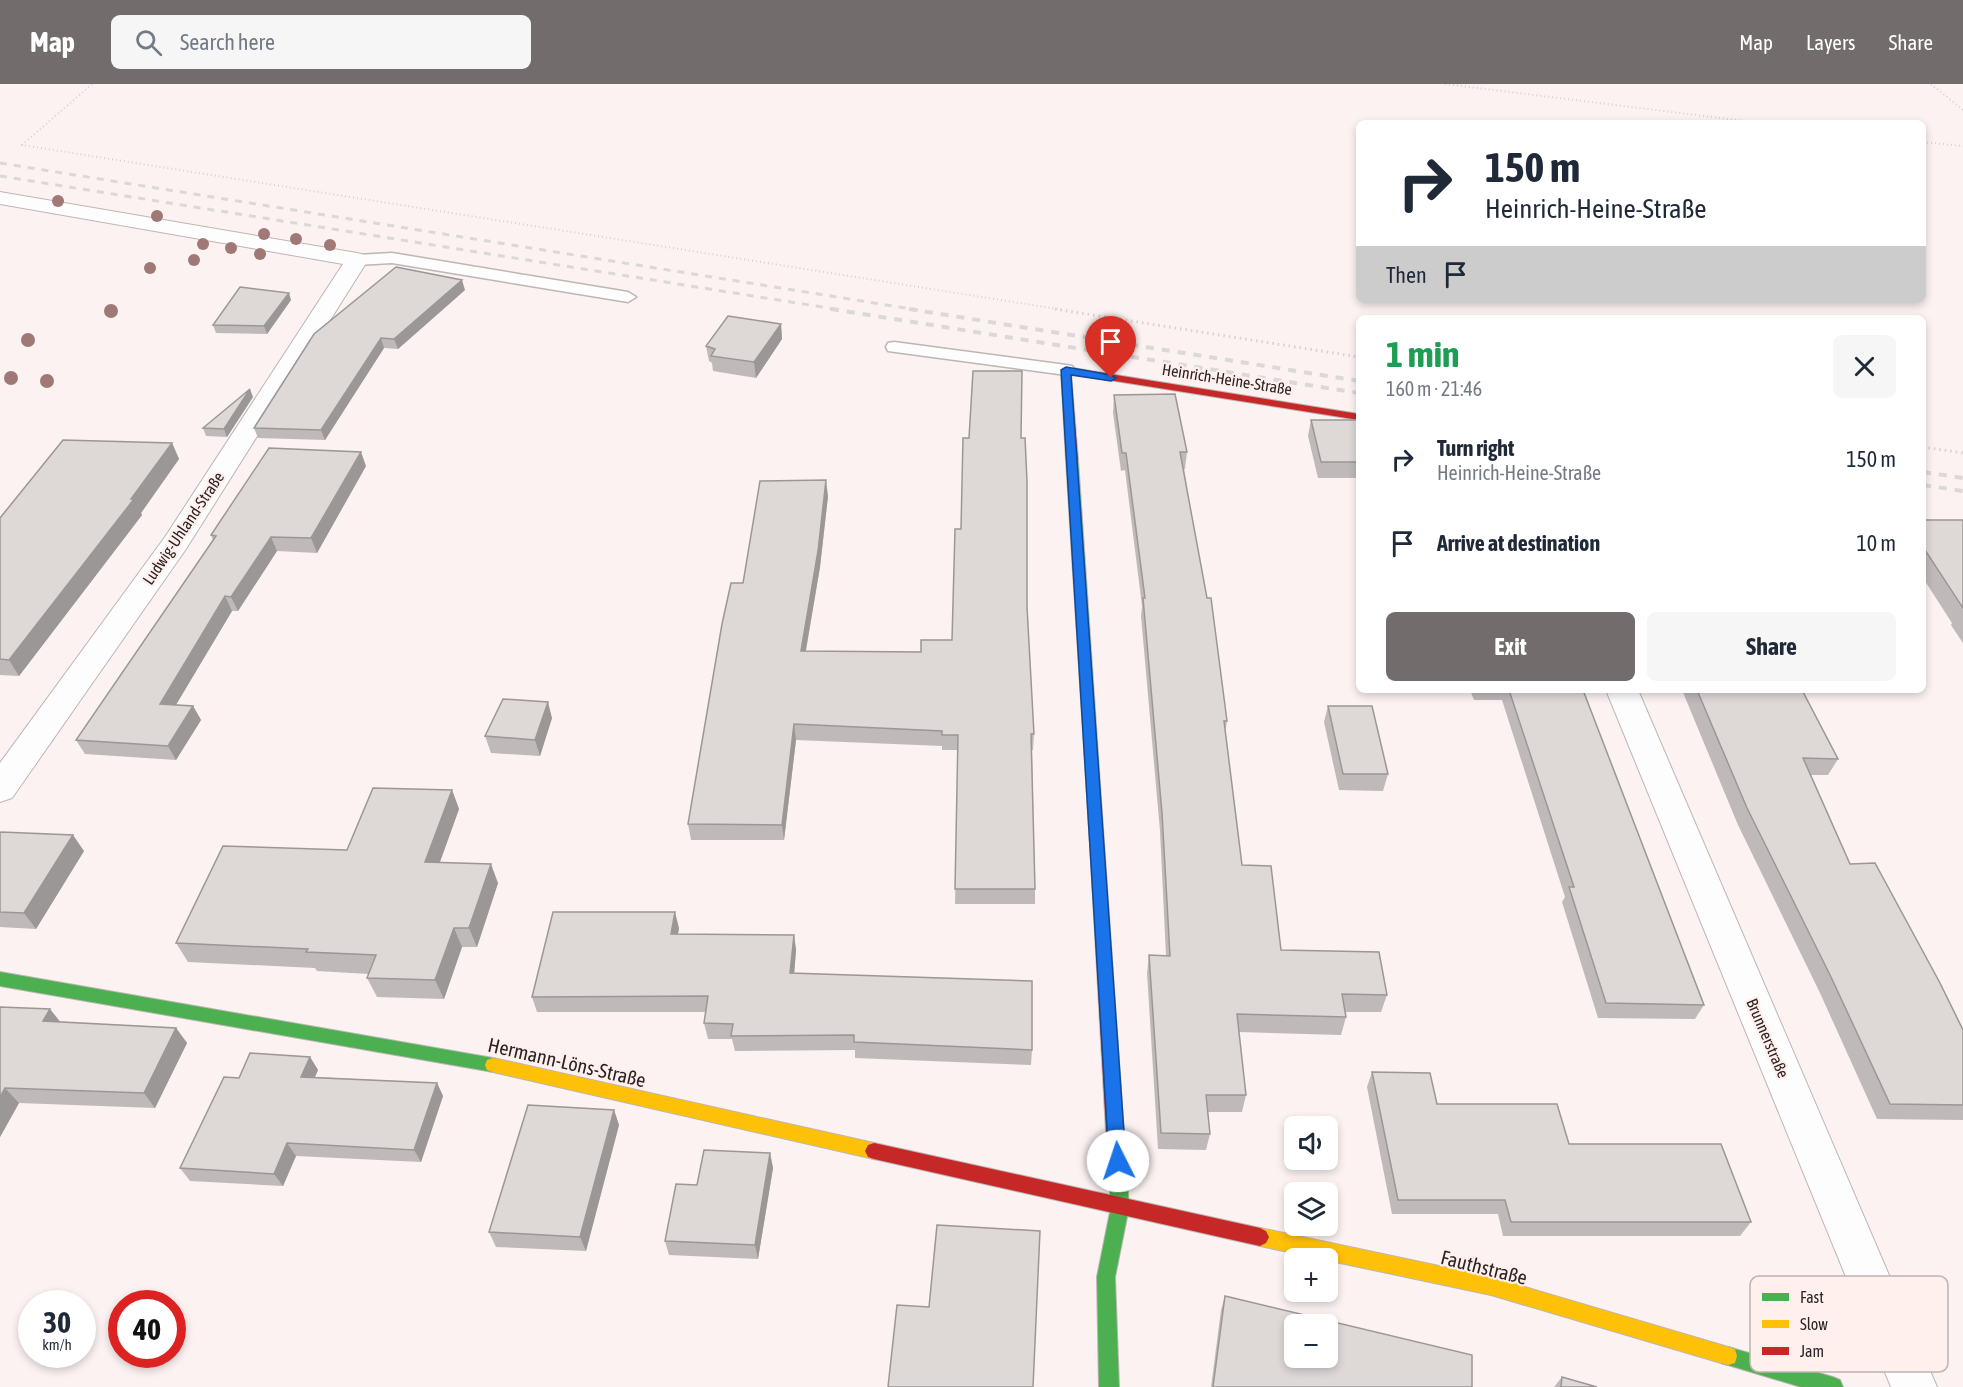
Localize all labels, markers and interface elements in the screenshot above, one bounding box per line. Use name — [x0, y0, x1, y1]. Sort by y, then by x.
search box — [111, 15, 531, 69]
text: Map — [30, 26, 75, 58]
icon: search — [132, 26, 165, 59]
text: Search here — [180, 29, 275, 55]
text: Map — [1739, 30, 1773, 54]
text: Layers — [1806, 30, 1856, 54]
text: Share — [1889, 30, 1933, 54]
text: 150 m — [1485, 143, 1580, 191]
icon: right — [1386, 144, 1464, 222]
text: Heinrich-Heine-Straße — [1485, 193, 1707, 224]
icon: arrive — [1439, 258, 1472, 291]
text: Then — [1386, 262, 1427, 288]
pin — [1085, 316, 1136, 378]
icon: arrive — [1094, 325, 1127, 358]
text: 1 min — [1386, 333, 1460, 375]
button: close — [1833, 335, 1896, 398]
street label: Heinrich-Heine-Straße — [1161, 360, 1293, 398]
text: 160 m · 21:46 — [1386, 377, 1482, 400]
text: Turn right — [1437, 435, 1514, 461]
icon: right — [1386, 443, 1419, 476]
text: 150 m — [1846, 446, 1896, 472]
text: Heinrich-Heine-Straße — [1437, 461, 1601, 484]
street label: Ludwig-Uhland-Straße — [139, 468, 228, 588]
icon: arrive — [1386, 527, 1419, 560]
text: Arrive at destination — [1437, 530, 1600, 556]
text: 10 m — [1856, 530, 1896, 556]
button: Exit — [1386, 612, 1635, 681]
button: Share — [1647, 612, 1896, 681]
street label: Brunnerstraße — [1743, 996, 1793, 1080]
street label: Hermann-Löns-Straße — [486, 1033, 648, 1091]
map controls — [1284, 1116, 1338, 1368]
button: sound — [1284, 1116, 1338, 1170]
position arrow — [1086, 1129, 1150, 1193]
button: layers — [1284, 1182, 1338, 1236]
street label: Fauthstraße — [1438, 1245, 1530, 1289]
button: + — [1284, 1248, 1338, 1302]
legend — [1750, 1276, 1948, 1372]
text: Fast — [1800, 1288, 1824, 1306]
speed limit sign: 40 — [108, 1290, 186, 1368]
text: 30 — [43, 1305, 71, 1339]
button: − — [1284, 1314, 1338, 1368]
text: Slow — [1800, 1315, 1828, 1333]
text: km/h — [42, 1336, 72, 1353]
text: Jam — [1800, 1342, 1824, 1360]

